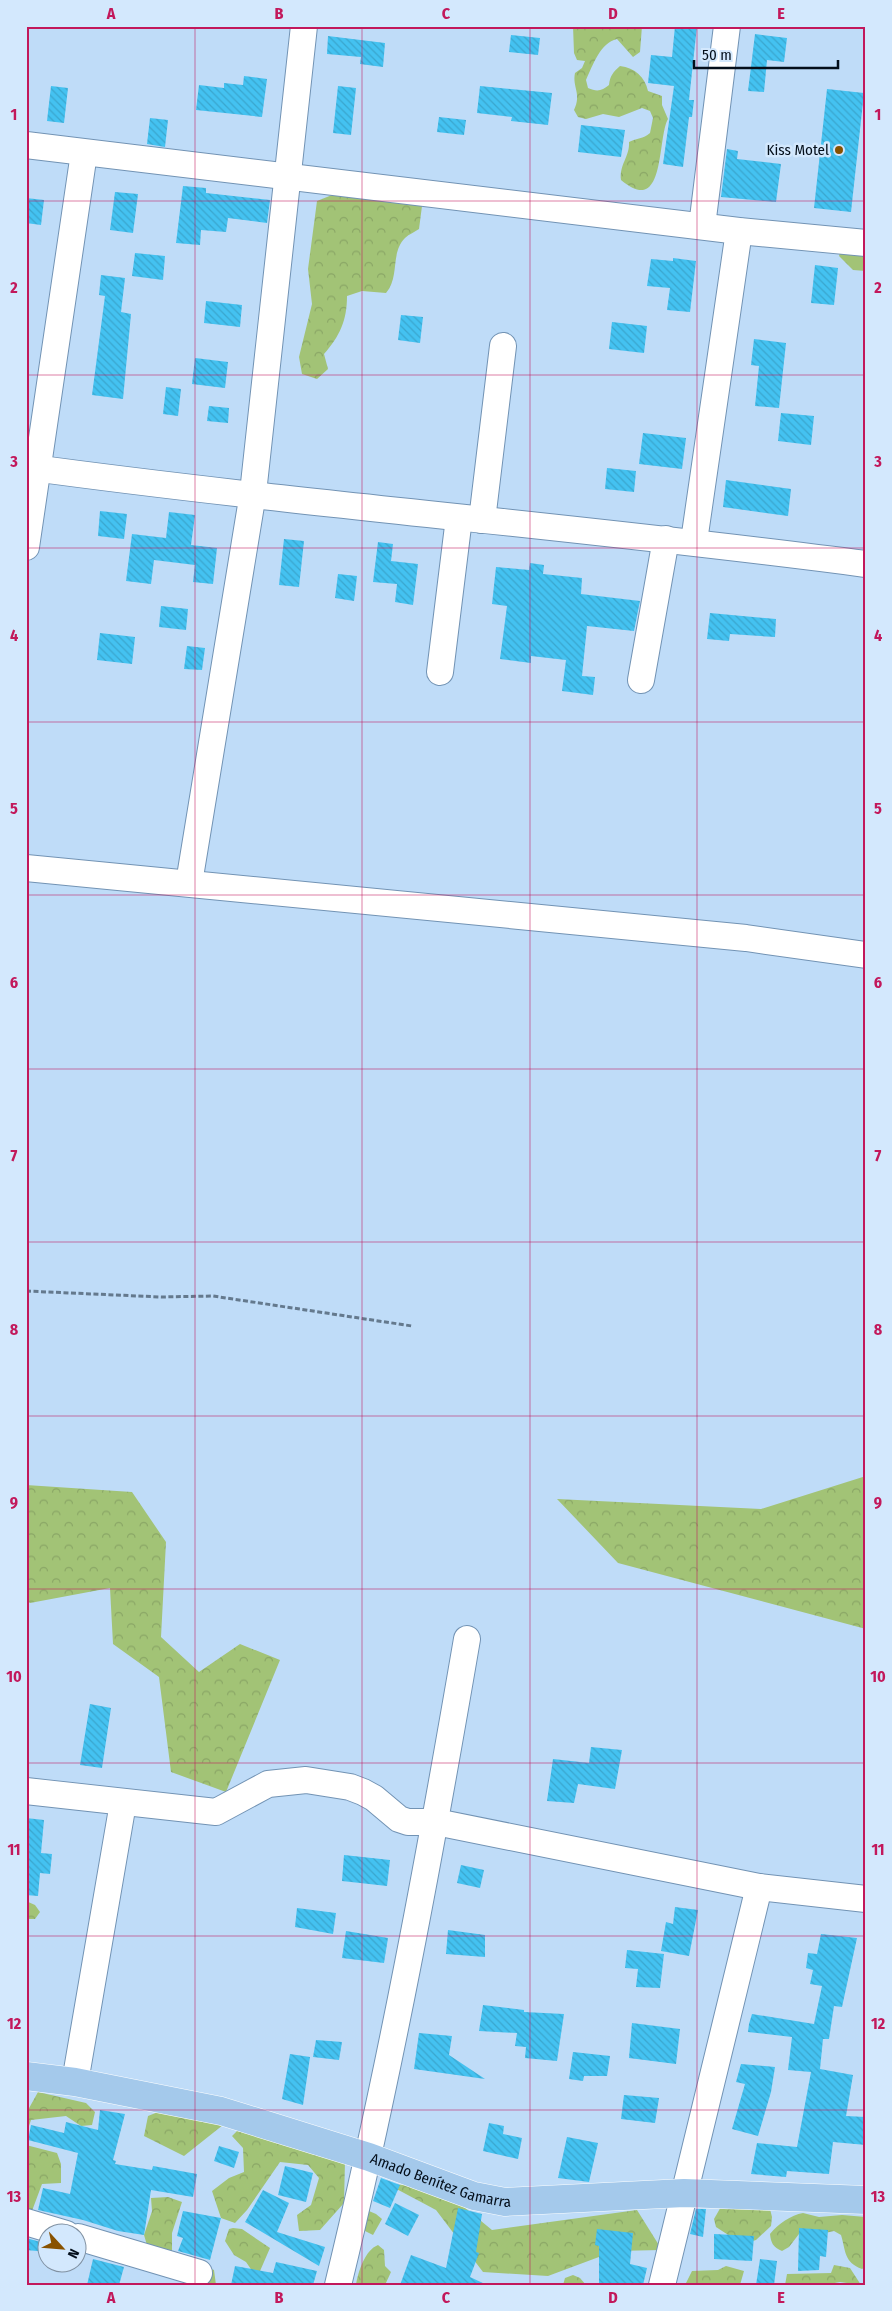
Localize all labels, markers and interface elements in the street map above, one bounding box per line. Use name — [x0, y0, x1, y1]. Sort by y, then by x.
text: A — [106, 4, 116, 23]
text: B — [275, 4, 284, 23]
text: C — [442, 4, 451, 23]
text: D — [608, 4, 618, 23]
text: E — [777, 4, 785, 23]
scale bar — [694, 38, 838, 70]
text: 50 m — [702, 46, 732, 64]
text: 1 — [11, 105, 17, 124]
text: 1 — [875, 105, 881, 124]
place label: Kiss Motel — [766, 141, 829, 159]
marker: Kiss Motel — [833, 144, 845, 156]
text: 2 — [9, 278, 18, 297]
text: 2 — [873, 278, 882, 297]
text: 3 — [9, 452, 18, 471]
text: 3 — [873, 452, 882, 471]
text: 4 — [10, 626, 18, 645]
text: 4 — [874, 626, 882, 645]
text: 5 — [10, 799, 18, 818]
text: 5 — [874, 799, 882, 818]
text: 6 — [10, 973, 18, 992]
text: 6 — [874, 973, 882, 992]
text: 7 — [11, 1146, 18, 1165]
text: 7 — [875, 1146, 882, 1165]
text: 8 — [10, 1320, 19, 1339]
text: 8 — [874, 1320, 883, 1339]
text: 9 — [10, 1493, 18, 1512]
text: 9 — [874, 1493, 882, 1512]
text: 10 — [6, 1667, 22, 1686]
text: 10 — [870, 1667, 886, 1686]
text: 11 — [7, 1840, 21, 1859]
text: 11 — [871, 1840, 885, 1859]
text: 12 — [7, 2014, 22, 2033]
text: 12 — [871, 2014, 886, 2033]
street label: Amado Benítez Gamarra — [368, 2149, 511, 2211]
text: 13 — [7, 2187, 22, 2206]
text: 13 — [871, 2187, 886, 2206]
north arrow — [38, 2224, 88, 2274]
text: N — [64, 2246, 83, 2261]
text: A — [106, 2288, 116, 2307]
text: B — [275, 2288, 284, 2307]
text: C — [442, 2288, 451, 2307]
text: D — [608, 2288, 618, 2307]
text: E — [777, 2288, 785, 2307]

